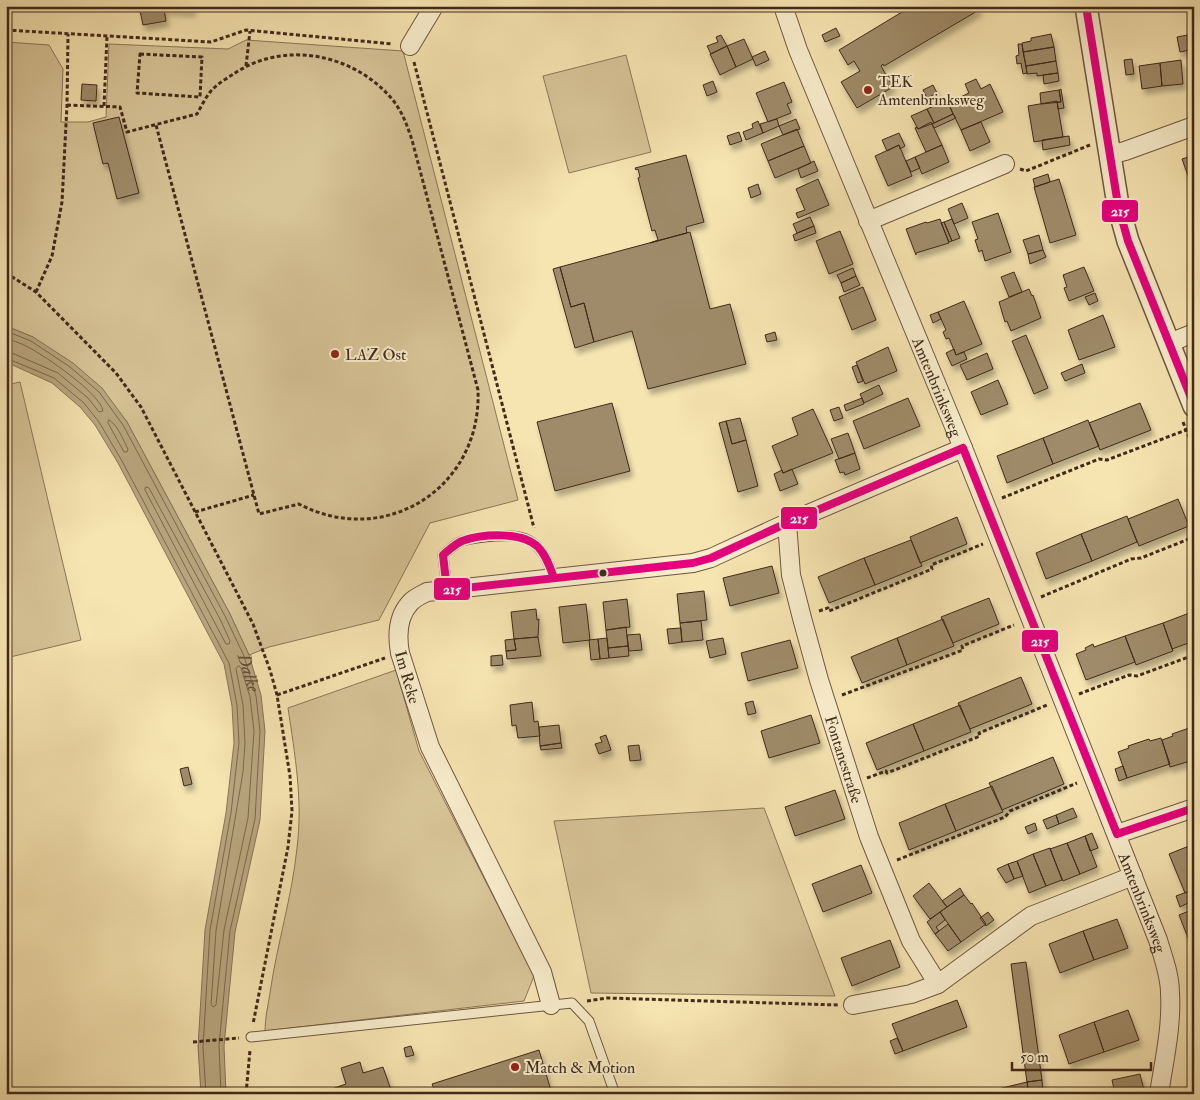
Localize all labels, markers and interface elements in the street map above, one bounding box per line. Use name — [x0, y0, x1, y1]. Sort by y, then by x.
place label: TEK Amtenbrinksweg — [877, 72, 985, 110]
marker: TEK Amtenbrinksweg — [862, 84, 874, 96]
line badge: 215 — [1101, 199, 1139, 223]
text: 215 — [1111, 203, 1130, 220]
street label: Amtenbrinksweg — [907, 333, 967, 441]
place label: LAZ Ost — [345, 345, 406, 365]
marker: LAZ Ost — [329, 348, 341, 360]
line badge: 215 — [780, 506, 818, 530]
text: 215 — [790, 510, 809, 527]
unlabelled marker — [598, 568, 608, 578]
line badge: 215 — [433, 577, 471, 601]
text: 215 — [443, 581, 462, 598]
line badge: 215 — [1021, 629, 1059, 653]
text: 215 — [1031, 633, 1050, 650]
street label: Im Reke — [390, 648, 424, 706]
water label: Dalke — [232, 650, 265, 696]
street label: Fontanestraße — [820, 713, 867, 806]
street label: Amtenbrinksweg — [1113, 849, 1171, 956]
scale bar — [1012, 1040, 1151, 1072]
text: 50 m — [1020, 1048, 1049, 1067]
place label: Match & Motion — [525, 1058, 635, 1078]
marker: Match & Motion — [509, 1061, 521, 1073]

